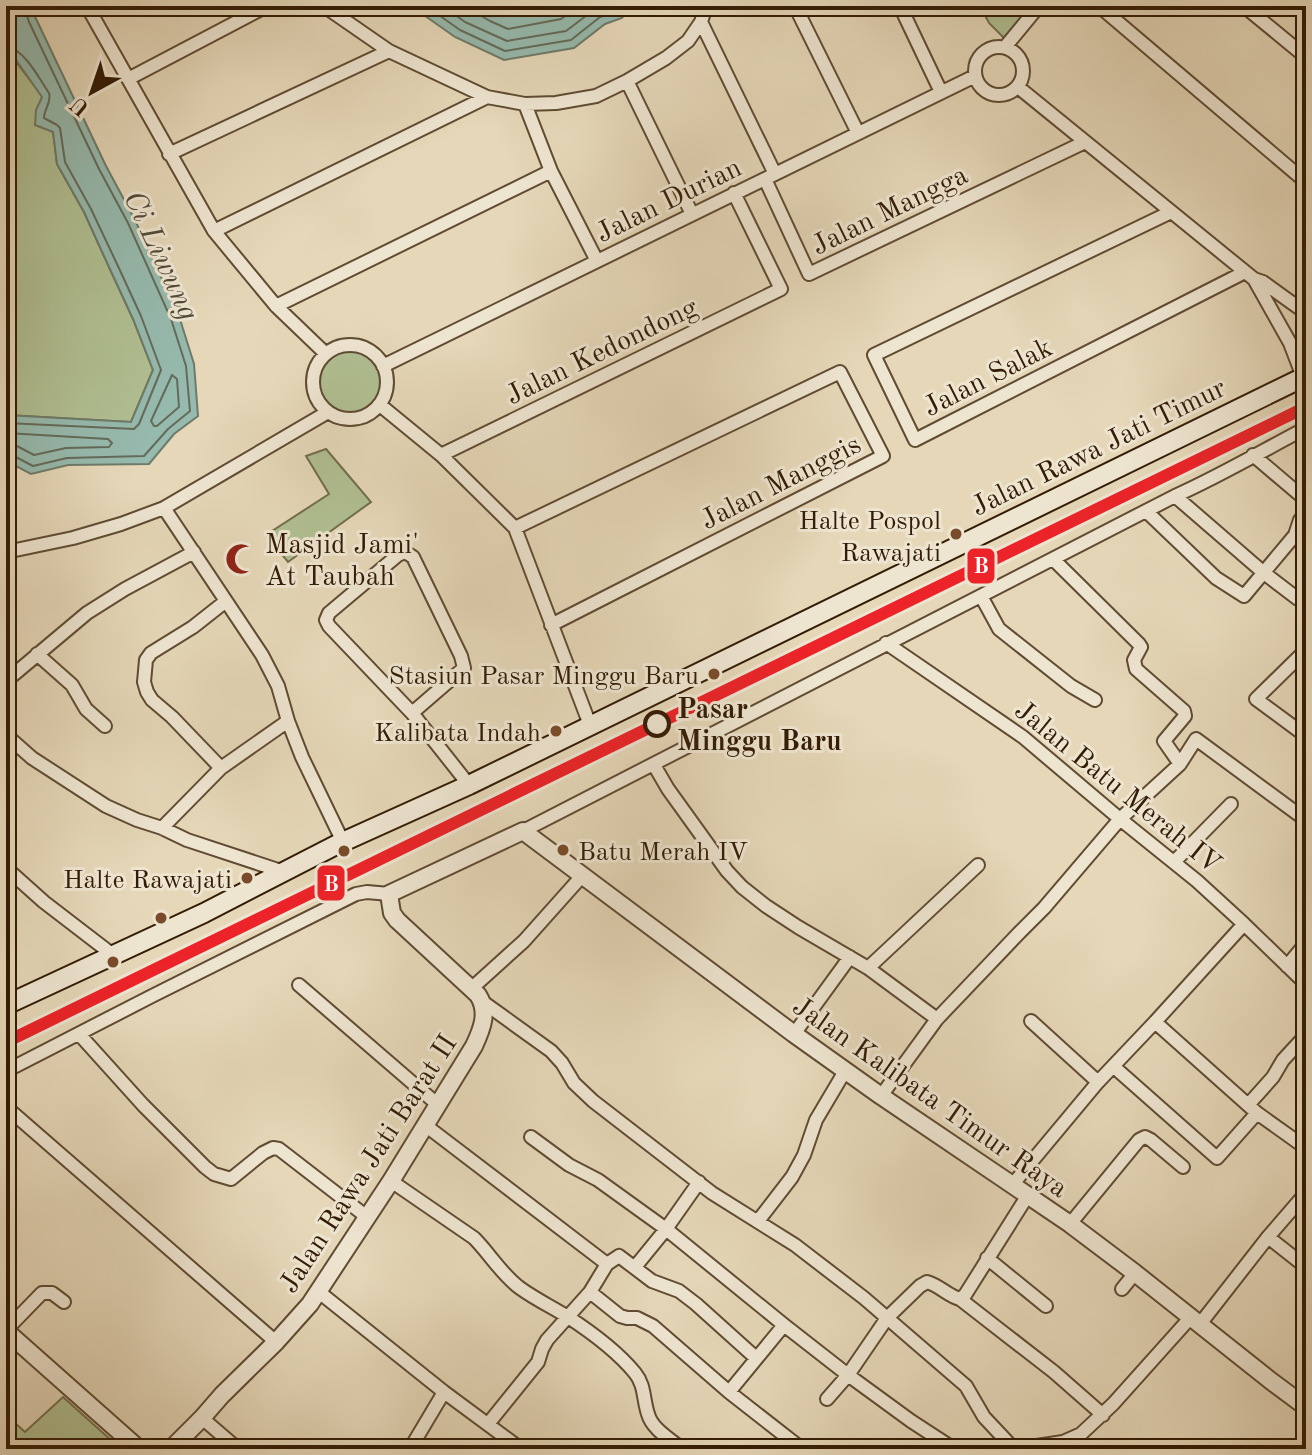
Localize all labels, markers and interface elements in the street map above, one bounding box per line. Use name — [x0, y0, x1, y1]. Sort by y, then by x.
north arrow — [52, 52, 132, 132]
text: U — [67, 92, 94, 120]
street label: Jalan Durian — [592, 154, 746, 249]
street label: Jalan Mangga — [808, 162, 973, 261]
water label: Ci Liwung — [117, 186, 203, 325]
street label: Jalan Kedondong — [502, 294, 703, 411]
street label: Jalan Salak — [919, 334, 1057, 423]
street label: Jalan Rawa Jati Timur — [968, 375, 1231, 523]
street label: Jalan Manggis — [697, 431, 866, 536]
place label: Halte Pospol Rawajati — [798, 509, 941, 567]
marker: Halte Pospol Rawajati — [948, 526, 964, 542]
place label: Masjid Jami' At Taubah — [265, 532, 419, 592]
mosque icon: Masjid Jami' At Taubah — [224, 542, 258, 576]
line badge: B — [966, 547, 996, 585]
text: B — [973, 556, 989, 578]
place label: Stasiun Pasar Minggu Baru — [389, 664, 699, 690]
marker: Stasiun Pasar Minggu Baru — [706, 666, 722, 682]
place label: Pasar Minggu Baru — [677, 697, 842, 757]
street label: Jalan Batu Merah IV — [1009, 697, 1226, 880]
marker: Pasar Minggu Baru — [644, 711, 670, 737]
place label: Kalibata Indah — [374, 721, 541, 747]
marker: Kalibata Indah — [548, 723, 564, 739]
place label: Batu Merah IV — [578, 840, 748, 866]
marker: Batu Merah IV — [555, 842, 571, 858]
unlabelled marker — [336, 843, 352, 859]
line badge: B — [316, 864, 346, 902]
place label: Halte Rawajati — [63, 868, 232, 894]
marker: Halte Rawajati — [239, 870, 255, 886]
text: B — [323, 874, 339, 896]
unlabelled marker — [153, 910, 169, 926]
unlabelled marker — [105, 954, 121, 970]
street label: Jalan Kalibata Timur Raya — [787, 993, 1072, 1204]
street label: Jalan Rawa Jati Barat II — [276, 1031, 463, 1299]

